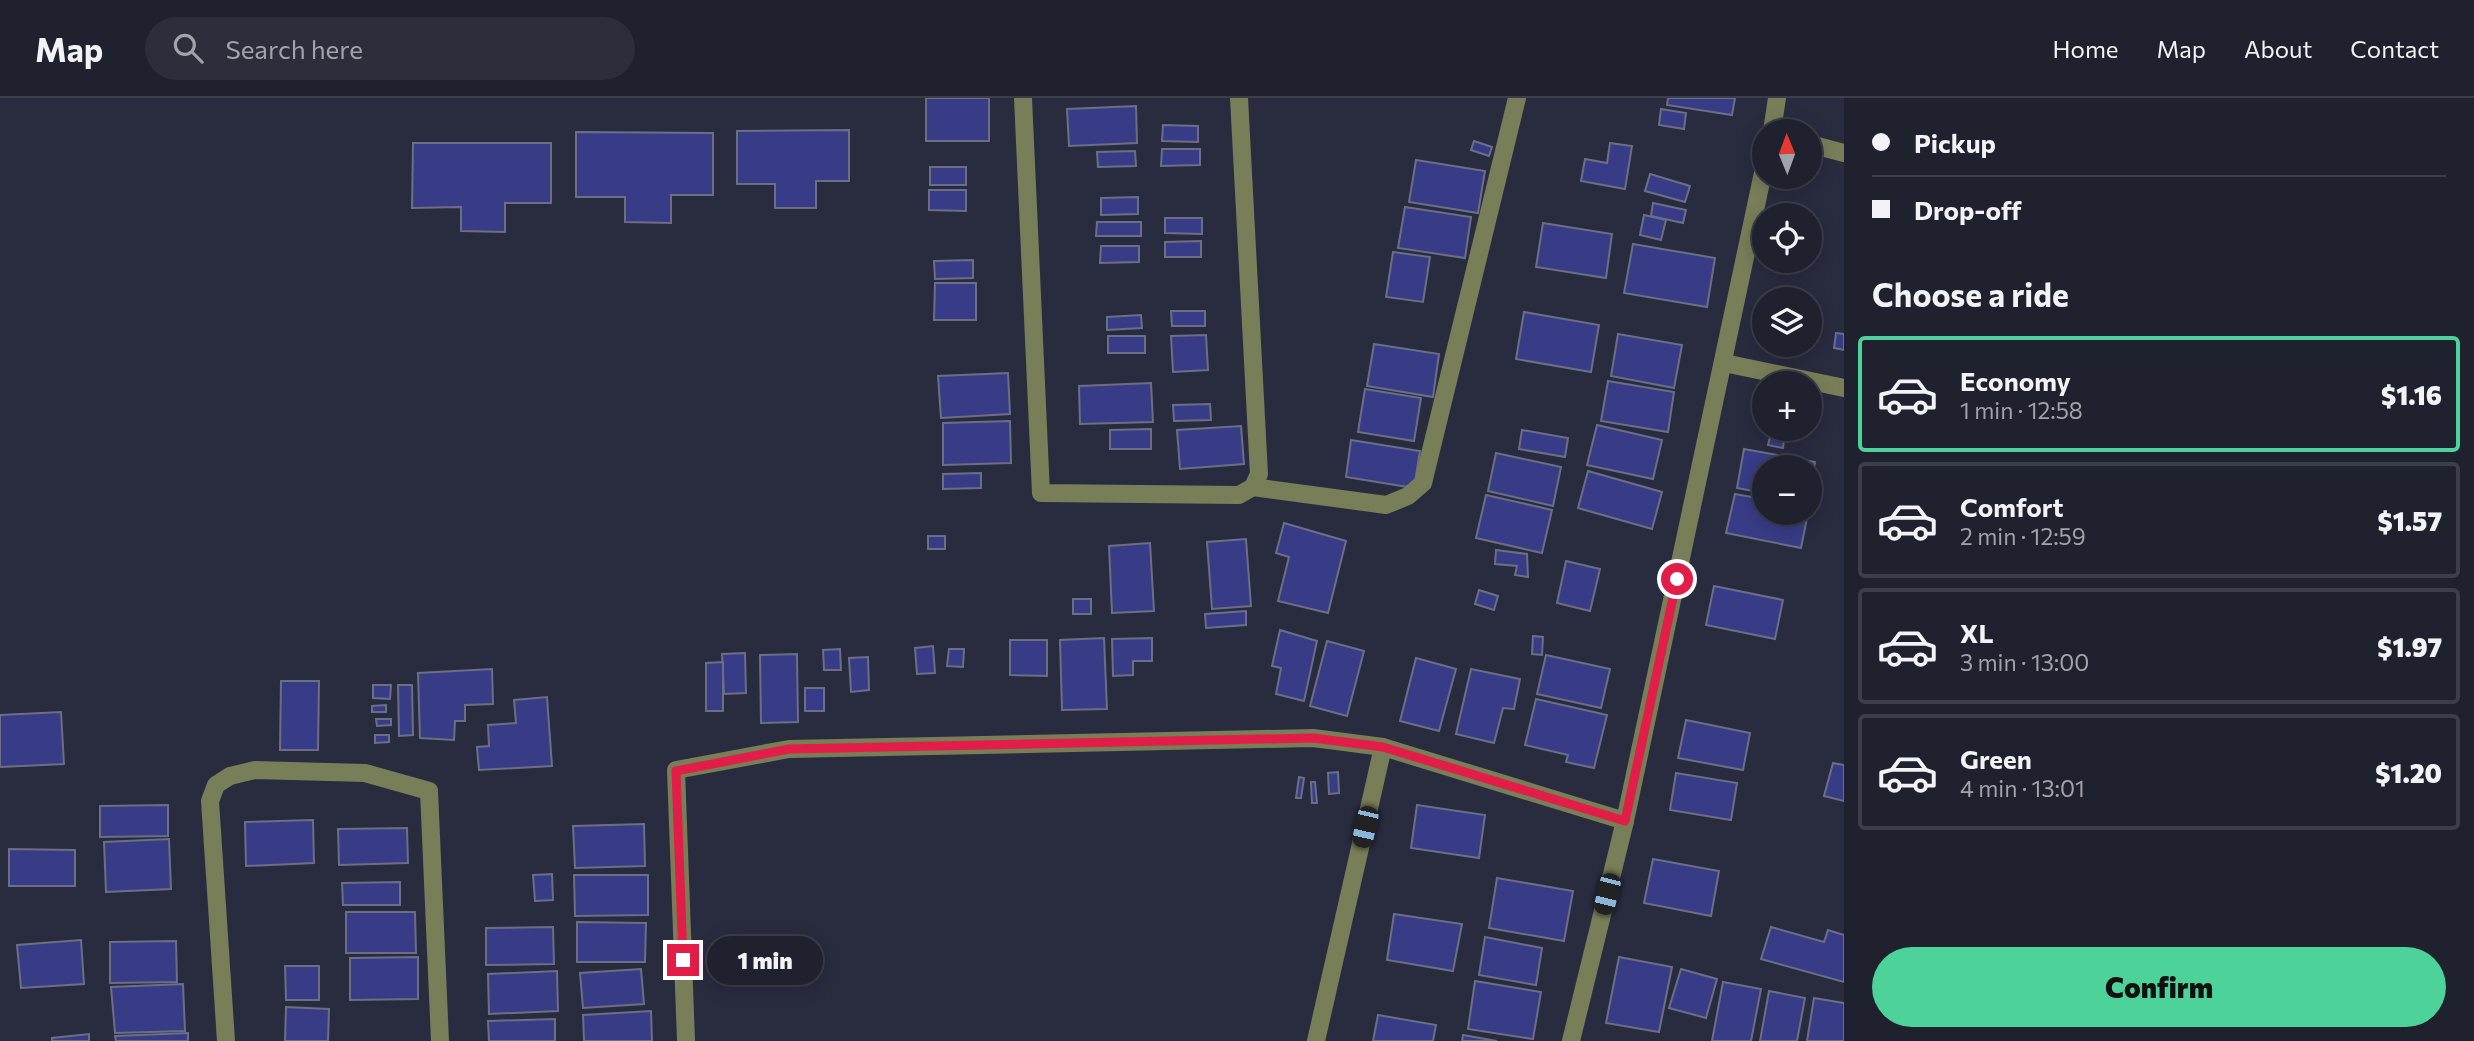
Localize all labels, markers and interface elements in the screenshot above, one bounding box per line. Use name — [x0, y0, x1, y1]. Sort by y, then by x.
search box — [145, 17, 635, 80]
text: Map — [35, 28, 103, 69]
icon: search — [169, 29, 207, 67]
text: Search here — [225, 33, 363, 64]
text: Home — [2053, 34, 2119, 63]
text: Map — [2157, 34, 2206, 63]
text: About — [2244, 34, 2312, 63]
text: Contact — [2350, 34, 2439, 63]
north arrow — [1752, 119, 1822, 189]
map controls — [1752, 119, 1822, 525]
text: Pickup — [1914, 127, 1996, 158]
text: Drop-off — [1914, 194, 2021, 225]
button: locate — [1752, 203, 1822, 273]
text: Choose a ride — [1872, 274, 2069, 314]
button: layers — [1752, 287, 1822, 357]
icon: car — [1876, 363, 1939, 426]
text: Economy — [1960, 365, 2071, 396]
button: + — [1752, 371, 1822, 441]
text: $1.16 — [2381, 379, 2442, 410]
text: 1 min · 12:58 — [1960, 396, 2083, 424]
button: − — [1752, 455, 1822, 525]
icon: car — [1876, 489, 1939, 552]
text: Comfort — [1960, 491, 2063, 522]
text: $1.57 — [2378, 505, 2442, 536]
text: 2 min · 12:59 — [1960, 522, 2086, 550]
route start — [1661, 563, 1693, 595]
icon: car — [1876, 615, 1939, 678]
text: XL — [1960, 617, 1994, 648]
text: $1.97 — [2377, 631, 2442, 662]
text: 3 min · 13:00 — [1960, 648, 2089, 676]
icon: car — [1876, 741, 1939, 804]
text: Green — [1960, 743, 2032, 774]
text: $1.20 — [2375, 757, 2442, 788]
text: 4 min · 13:01 — [1960, 774, 2085, 802]
car — [1351, 804, 1380, 850]
car — [1592, 871, 1623, 917]
callout: 1 min — [708, 936, 823, 984]
route end — [667, 944, 699, 976]
text: 1 min — [737, 946, 793, 974]
button: Confirm — [1872, 947, 2446, 1027]

